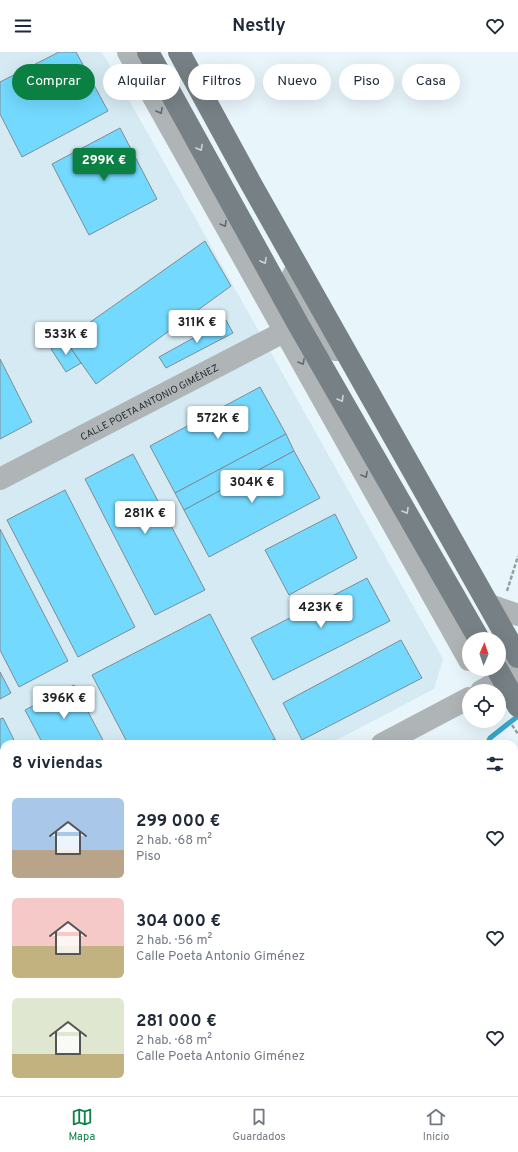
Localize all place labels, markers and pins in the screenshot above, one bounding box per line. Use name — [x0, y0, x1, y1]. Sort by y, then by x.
pin: 299K € — [71, 148, 137, 182]
pin: 311K € — [164, 310, 230, 344]
pin: 533K € — [33, 322, 99, 356]
pin: 572K € — [185, 406, 251, 440]
pin: 304K € — [219, 470, 285, 504]
pin: 281K € — [112, 501, 178, 535]
pin: 423K € — [288, 595, 354, 629]
pin: 396K € — [31, 686, 97, 720]

